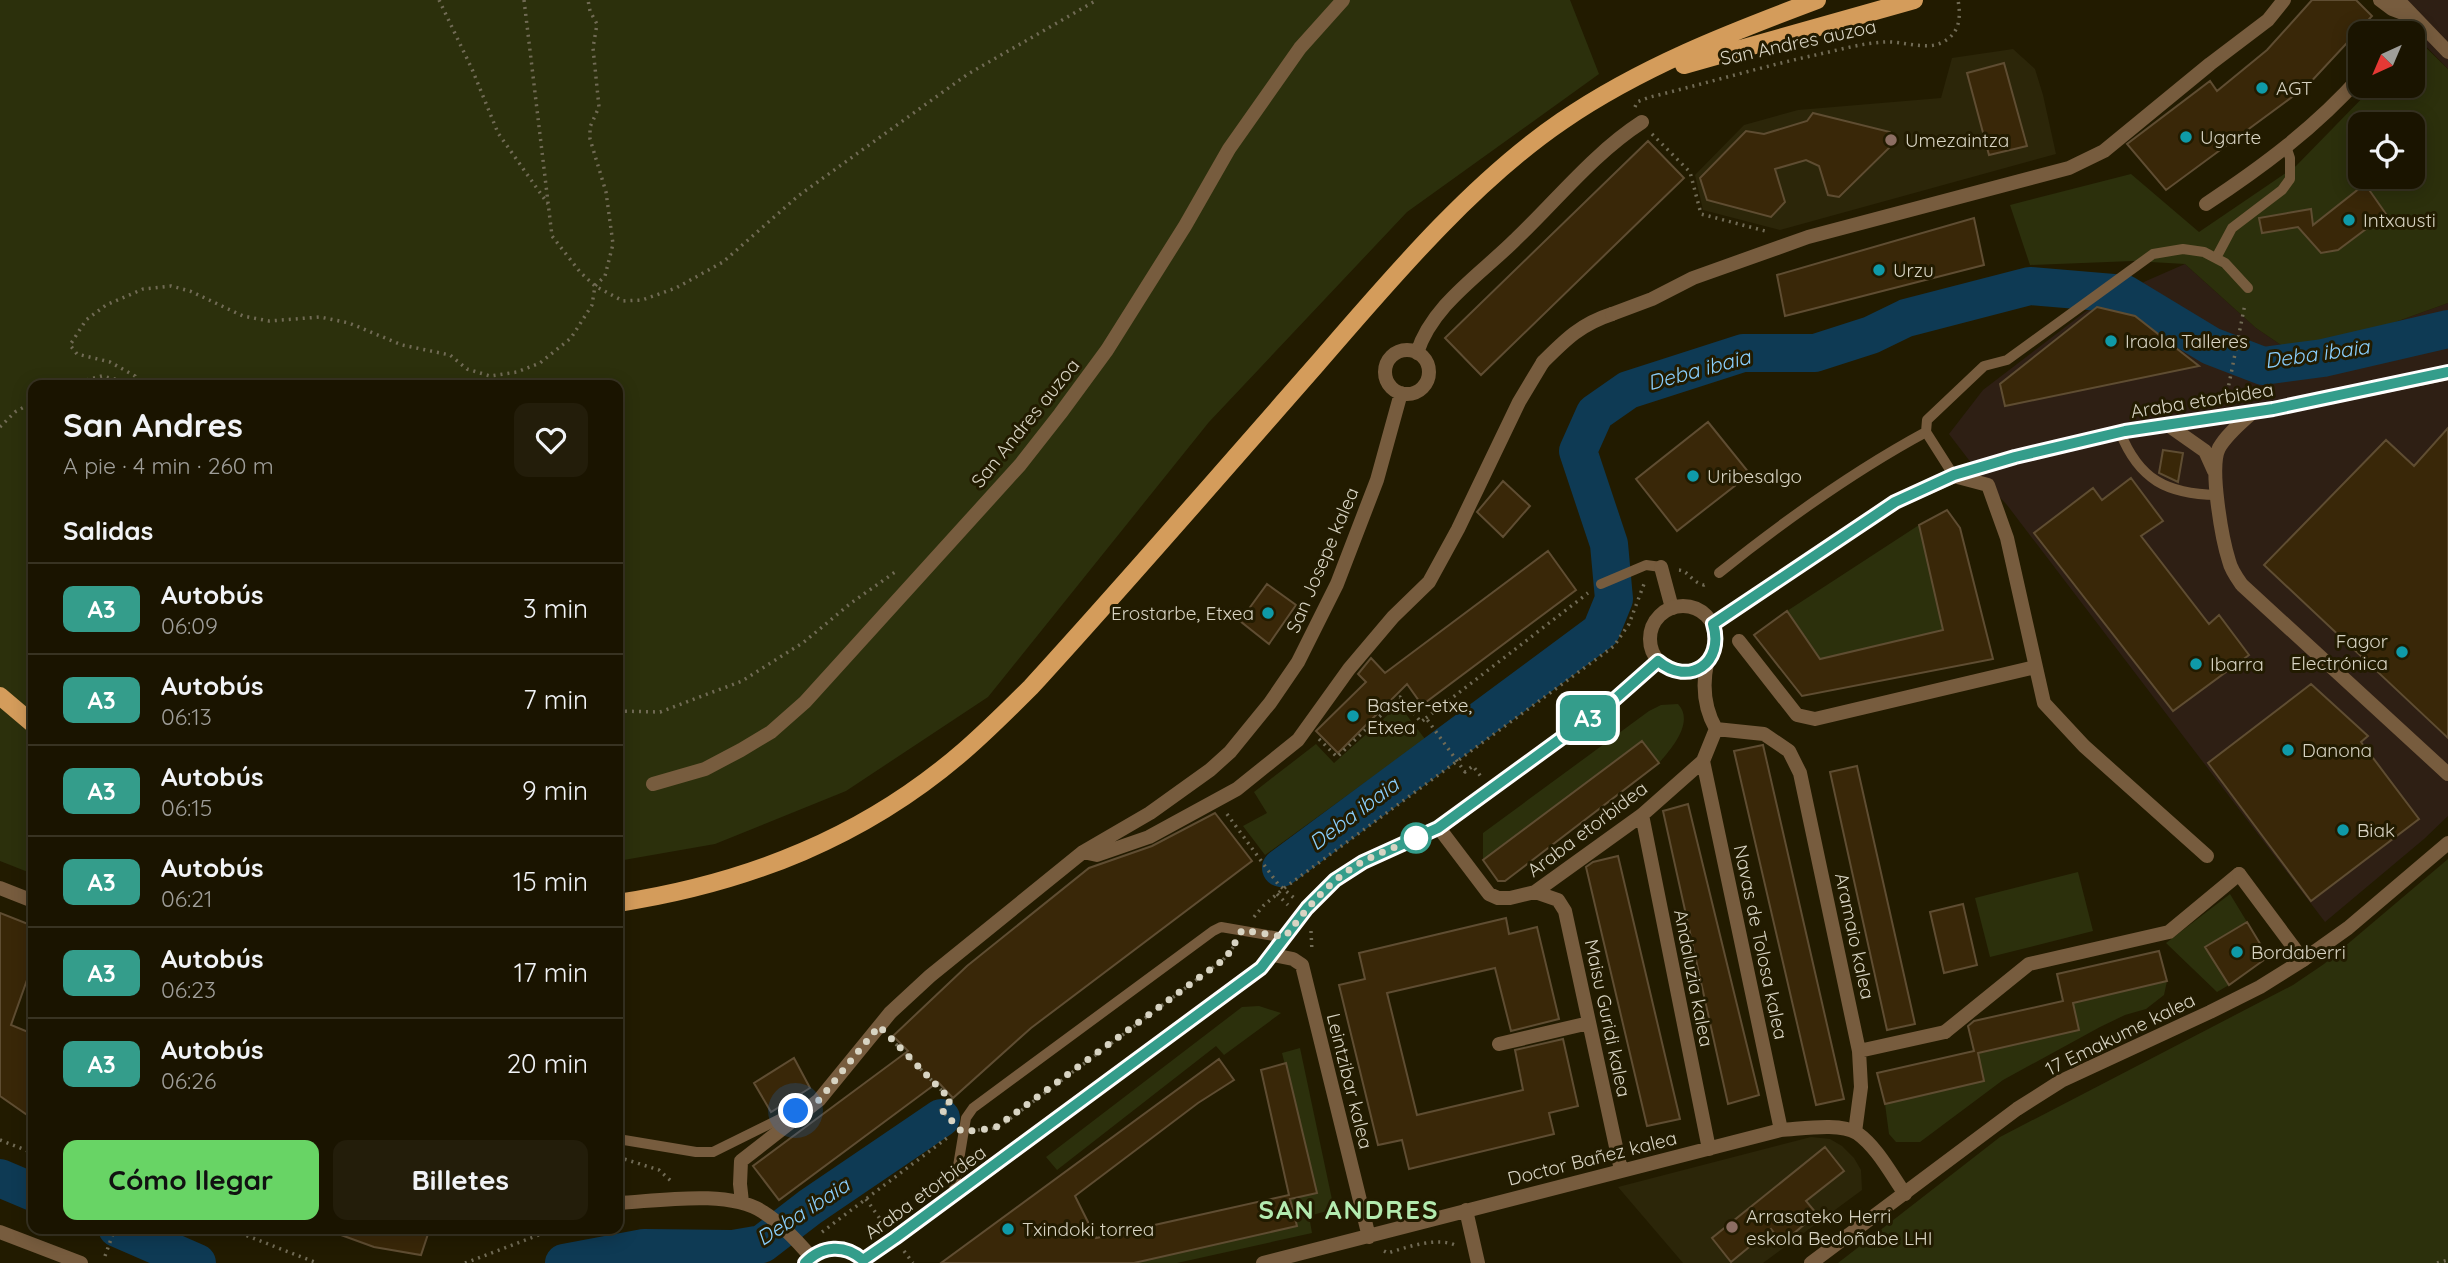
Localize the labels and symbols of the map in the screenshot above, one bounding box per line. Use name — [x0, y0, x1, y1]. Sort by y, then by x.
street label: San Andres auzoa — [1718, 14, 1878, 70]
north arrow — [2348, 21, 2426, 98]
place label: AGT — [2276, 76, 2312, 100]
marker: AGT — [2254, 80, 2270, 96]
place label: Ugarte — [2200, 125, 2261, 149]
place label: Umezaintza — [1905, 128, 2009, 152]
marker: Ugarte — [2178, 129, 2194, 145]
marker: Umezaintza — [1883, 132, 1899, 148]
place label: Intxausti — [2363, 208, 2436, 232]
marker: Intxausti — [2341, 212, 2357, 228]
place label: Urzu — [1893, 258, 1934, 282]
marker: Urzu — [1871, 262, 1887, 278]
place label: Iraola Talleres — [2125, 329, 2248, 353]
marker: Iraola Talleres — [2103, 333, 2119, 349]
water label: Deba ibaia — [2263, 333, 2372, 373]
water label: Deba ibaia — [1644, 342, 1754, 395]
street label: San Andres auzoa — [966, 354, 1084, 492]
street label: Araba etorbidea — [2129, 377, 2275, 423]
place label: Uribesalgo — [1707, 464, 1802, 488]
marker: Uribesalgo — [1685, 468, 1701, 484]
street label: San Josepe kalea — [1280, 484, 1364, 636]
place label: Erostarbe, Etxea — [1111, 601, 1254, 625]
marker: Erostarbe, Etxea — [1260, 605, 1276, 621]
place label: Fagor Electrónica — [2291, 629, 2389, 675]
marker: Fagor Electrónica — [2394, 644, 2410, 660]
place label: Ibarra — [2210, 652, 2264, 676]
marker: Ibarra — [2188, 656, 2204, 672]
place label: Baster-etxe, Etxea — [1367, 693, 1472, 739]
line badge: A3 — [1556, 695, 1620, 741]
marker: Baster-etxe, Etxea — [1345, 708, 1361, 724]
place label: Danona — [2302, 738, 2372, 762]
marker: Danona — [2280, 742, 2296, 758]
water label: Deba ibaia — [1303, 770, 1404, 855]
street label: Araba etorbidea — [1522, 776, 1652, 882]
place label: Biak — [2357, 818, 2395, 842]
marker: Biak — [2335, 822, 2351, 838]
unlabelled marker — [1401, 823, 1431, 853]
street label: Navas de Tolosa kalea — [1729, 842, 1793, 1042]
street label: Aramaio kalea — [1830, 871, 1880, 1001]
street label: Andaluzia kalea — [1669, 907, 1719, 1049]
street label: Maisu Guridi kalea — [1580, 937, 1636, 1099]
place label: Bordaberri — [2251, 940, 2346, 964]
marker: Bordaberri — [2229, 944, 2245, 960]
street label: 17 Emakume kalea — [2041, 987, 2199, 1081]
street label: Leintzibar kalea — [1322, 1011, 1378, 1151]
your location — [778, 1093, 813, 1128]
street label: Doctor Bañez kalea — [1505, 1125, 1679, 1191]
street label: Araba etorbidea — [860, 1140, 990, 1244]
water label: Deba ibaia — [751, 1171, 855, 1251]
district label: SAN ANDRES — [1258, 1193, 1440, 1226]
place label: Arrasateko Herri eskola Bedoñabe LHI — [1746, 1204, 1933, 1250]
place label: Txindoki torrea — [1022, 1217, 1154, 1241]
marker: Arrasateko Herri eskola Bedoñabe LHI — [1724, 1219, 1740, 1235]
marker: Txindoki torrea — [1000, 1221, 1016, 1237]

